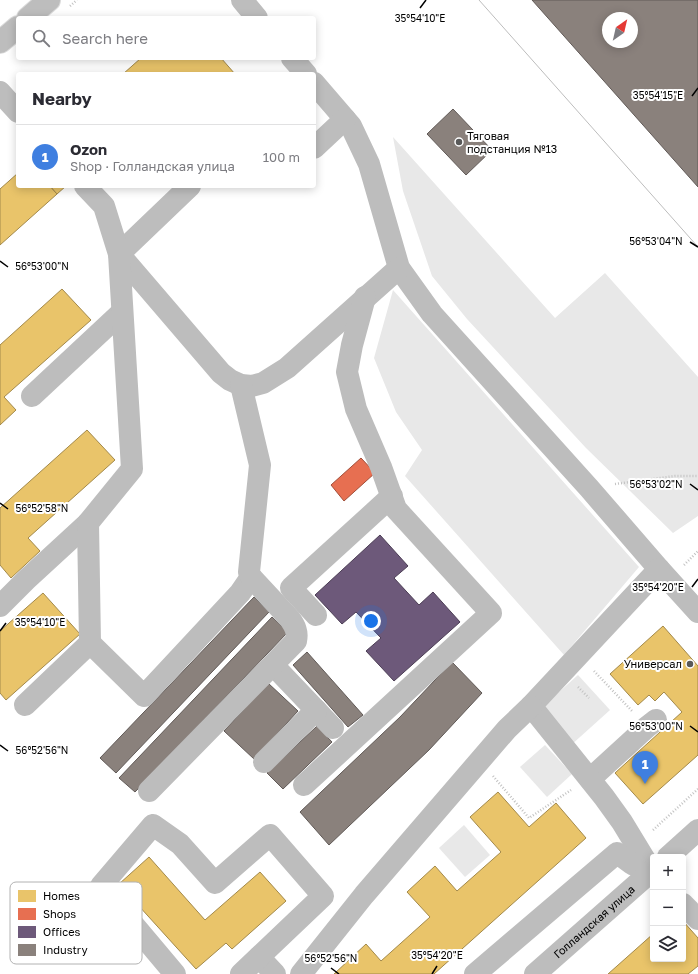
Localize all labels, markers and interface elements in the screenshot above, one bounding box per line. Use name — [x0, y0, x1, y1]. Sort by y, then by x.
text: 35°54'10"E — [395, 12, 445, 24]
north arrow — [602, 12, 638, 48]
search box — [16, 16, 316, 60]
icon: search — [30, 27, 52, 49]
text: Search here — [62, 29, 148, 47]
text: Nearby — [32, 88, 92, 109]
text: 35°54'15"E — [633, 89, 683, 101]
place label: Тяговая подстанция №13 — [467, 129, 557, 155]
marker: Тяговая подстанция №13 — [454, 137, 464, 147]
text: Ozon — [70, 140, 107, 158]
text: 1 — [42, 149, 48, 165]
text: 100 m — [263, 149, 300, 165]
text: Shop · Голландская улица — [70, 158, 235, 174]
text: 56°53'04"N — [629, 235, 683, 247]
text: 56°53'00"N — [15, 260, 69, 272]
text: 56°53'02"N — [629, 478, 683, 490]
text: 56°52'58"N — [16, 502, 68, 514]
text: 35°54'20"E — [632, 581, 684, 593]
your location — [361, 611, 381, 631]
text: 35°54'10"E — [15, 616, 65, 628]
place label: Универсал — [624, 657, 682, 670]
marker: Универсал — [685, 659, 695, 669]
text: 56°53'00"N — [629, 720, 683, 732]
text: 56°52'56"N — [16, 744, 68, 756]
pin: 1 — [632, 751, 658, 784]
map controls — [650, 854, 686, 962]
button: + — [650, 854, 686, 890]
legend — [10, 882, 142, 964]
street label: Голландская улица — [551, 882, 637, 961]
text: Homes — [43, 889, 80, 902]
button: − — [650, 890, 686, 926]
text: Shops — [43, 907, 76, 920]
text: Offices — [43, 925, 81, 938]
button: layers — [650, 926, 686, 962]
text: Industry — [43, 943, 88, 956]
text: 35°54'20"E — [411, 949, 463, 961]
text: 56°52'56"N — [305, 952, 357, 964]

